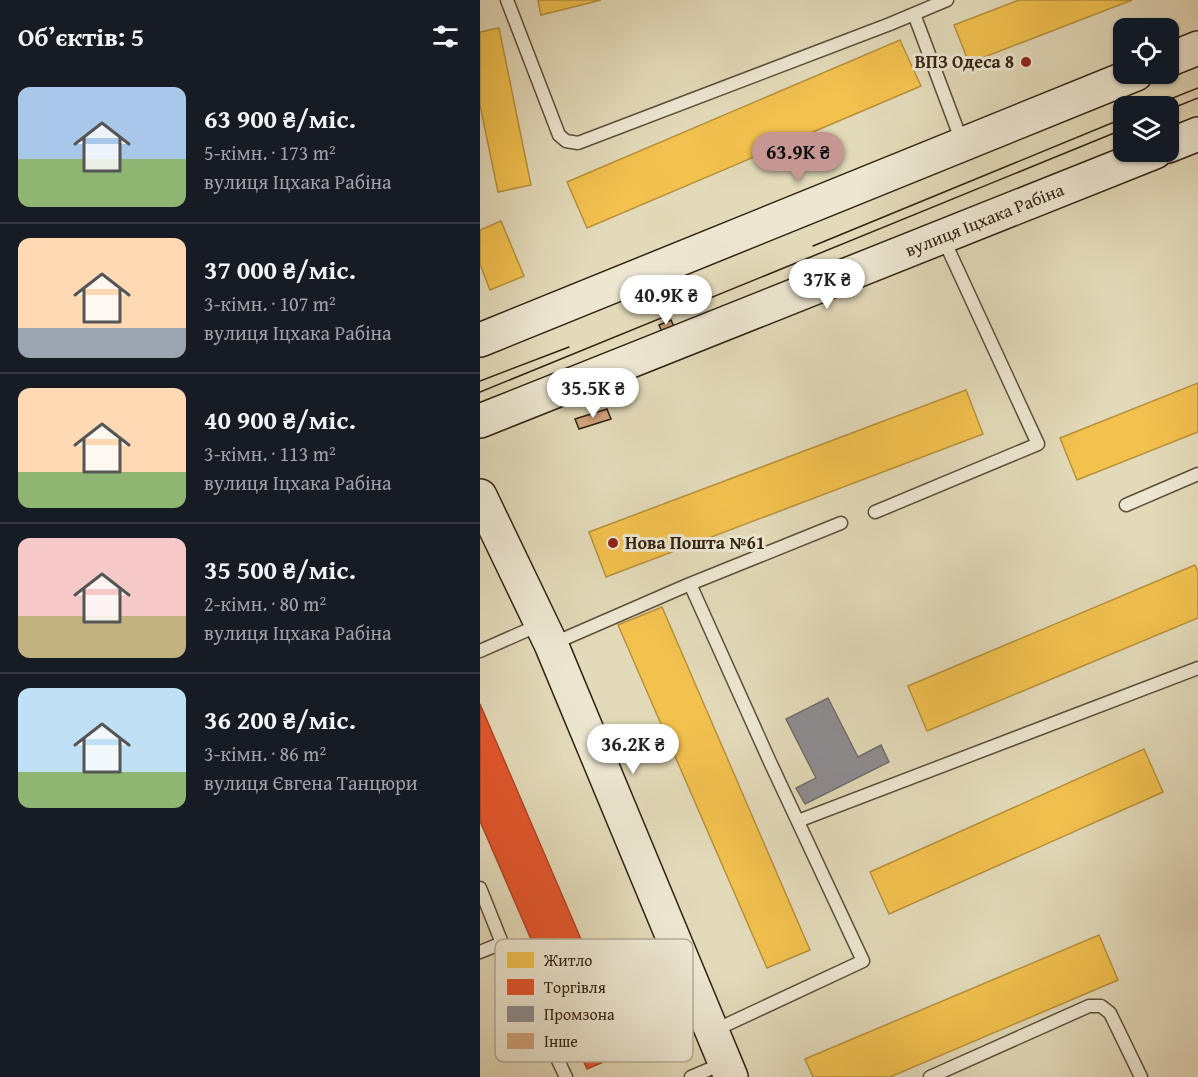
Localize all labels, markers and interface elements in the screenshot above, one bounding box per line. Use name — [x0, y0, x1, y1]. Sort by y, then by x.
text: Об’єктів: 5 — [18, 17, 144, 56]
map controls — [1113, 18, 1179, 162]
button: locate — [1113, 18, 1179, 84]
icon: filters — [429, 20, 462, 53]
place label: ВПЗ Одеса 8 — [915, 48, 1014, 75]
marker: ВПЗ Одеса 8 — [1019, 55, 1033, 69]
button: layers — [1113, 96, 1179, 162]
text: 63 900 ₴/міс. — [204, 99, 356, 138]
icon: home — [66, 111, 138, 183]
pin: 63.9K ₴ — [743, 132, 853, 183]
text: 63.9K ₴ — [766, 137, 830, 166]
text: 5-кімн. · 173 m² — [204, 138, 336, 167]
text: вулиця Іцхака Рабіна — [204, 167, 392, 196]
street label: вулиця Іцхака Рабіна — [901, 176, 1068, 263]
text: 37 000 ₴/міс. — [204, 250, 356, 289]
pin: 37K ₴ — [785, 259, 869, 310]
icon: home — [66, 262, 138, 334]
text: 37K ₴ — [803, 264, 851, 293]
pin: 40.9K ₴ — [611, 275, 721, 326]
text: 40.9K ₴ — [634, 280, 698, 309]
text: 3-кімн. · 107 m² — [204, 289, 336, 318]
text: вулиця Іцхака Рабіна — [204, 318, 392, 347]
pin: 35.5K ₴ — [538, 368, 648, 419]
text: 35.5K ₴ — [561, 373, 625, 402]
text: 40 900 ₴/міс. — [204, 400, 356, 439]
icon: home — [66, 412, 138, 484]
text: 3-кімн. · 113 m² — [204, 439, 336, 468]
text: вулиця Іцхака Рабіна — [204, 468, 392, 497]
place label: Нова Пошта №61 — [625, 529, 765, 556]
marker: Нова Пошта №61 — [606, 536, 620, 550]
text: 35 500 ₴/міс. — [204, 550, 356, 589]
icon: home — [66, 562, 138, 634]
text: 2-кімн. · 80 m² — [204, 589, 326, 618]
text: вулиця Іцхака Рабіна — [204, 618, 392, 647]
text: 36 200 ₴/міс. — [204, 700, 356, 739]
icon: home — [66, 712, 138, 784]
pin: 36.2K ₴ — [578, 724, 688, 775]
text: 36.2K ₴ — [601, 729, 665, 758]
text: 3-кімн. · 86 m² — [204, 739, 326, 768]
text: вулиця Євгена Танцюри — [204, 768, 418, 797]
legend — [495, 939, 693, 1062]
text: Житло — [543, 948, 592, 972]
text: Торгівля — [544, 975, 606, 999]
text: Промзона — [544, 1002, 615, 1026]
text: Інше — [544, 1029, 578, 1053]

